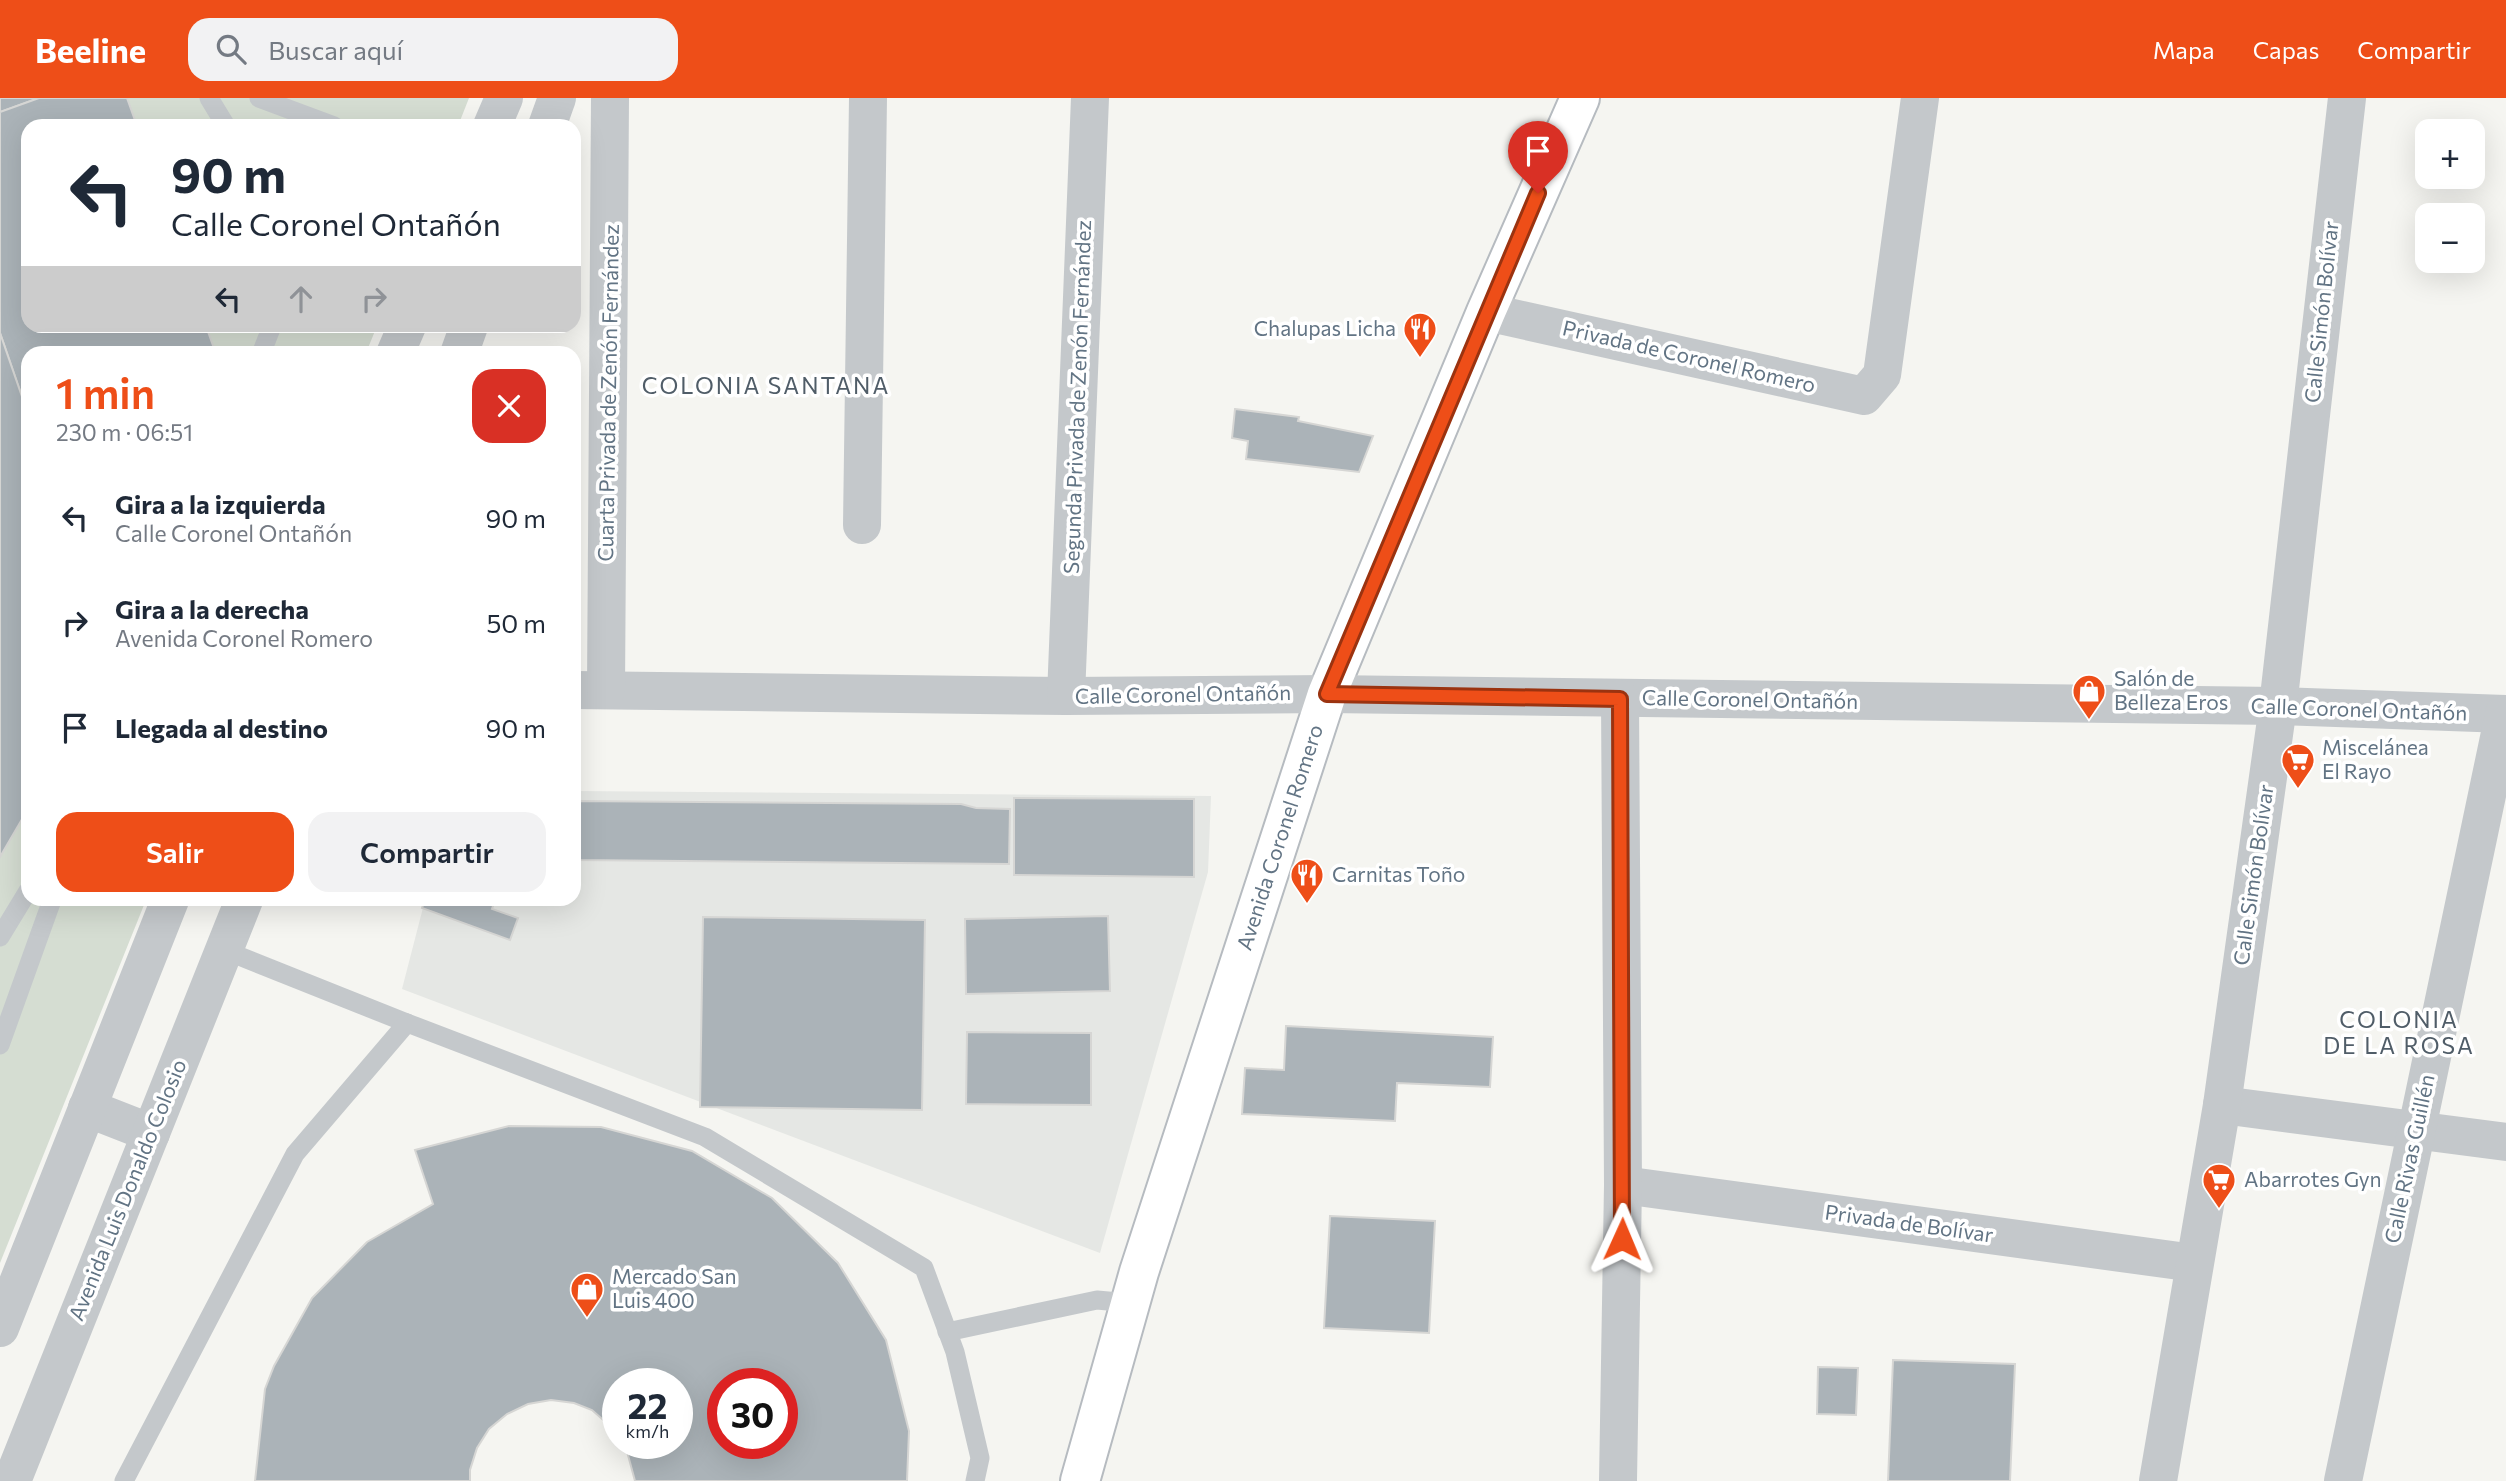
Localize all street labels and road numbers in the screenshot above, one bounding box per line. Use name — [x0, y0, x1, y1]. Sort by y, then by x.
street label: Segunda Privada de Zenón Fernández — [1058, 220, 1095, 574]
street label: Calle Simón Bolívar — [2299, 220, 2342, 404]
street label: Cuarta Privada de Zenón Fernández — [592, 224, 623, 562]
street label: Privada de Coronel Romero — [1560, 314, 1818, 397]
street label: Calle Coronel Ontañón — [1075, 679, 1291, 708]
street label: Calle Coronel Ontañón — [1642, 684, 1858, 713]
street label: Calle Coronel Ontañón — [2250, 692, 2468, 725]
street label: Avenida Coronel Romero — [1231, 721, 1327, 953]
street label: Calle Simón Bolívar — [2227, 783, 2278, 967]
street label: Avenida Luis Donaldo Colosio — [63, 1055, 191, 1324]
street label: Calle Rivas Guillén — [2378, 1072, 2439, 1245]
street label: Privada de Bolívar — [1823, 1198, 1995, 1247]

